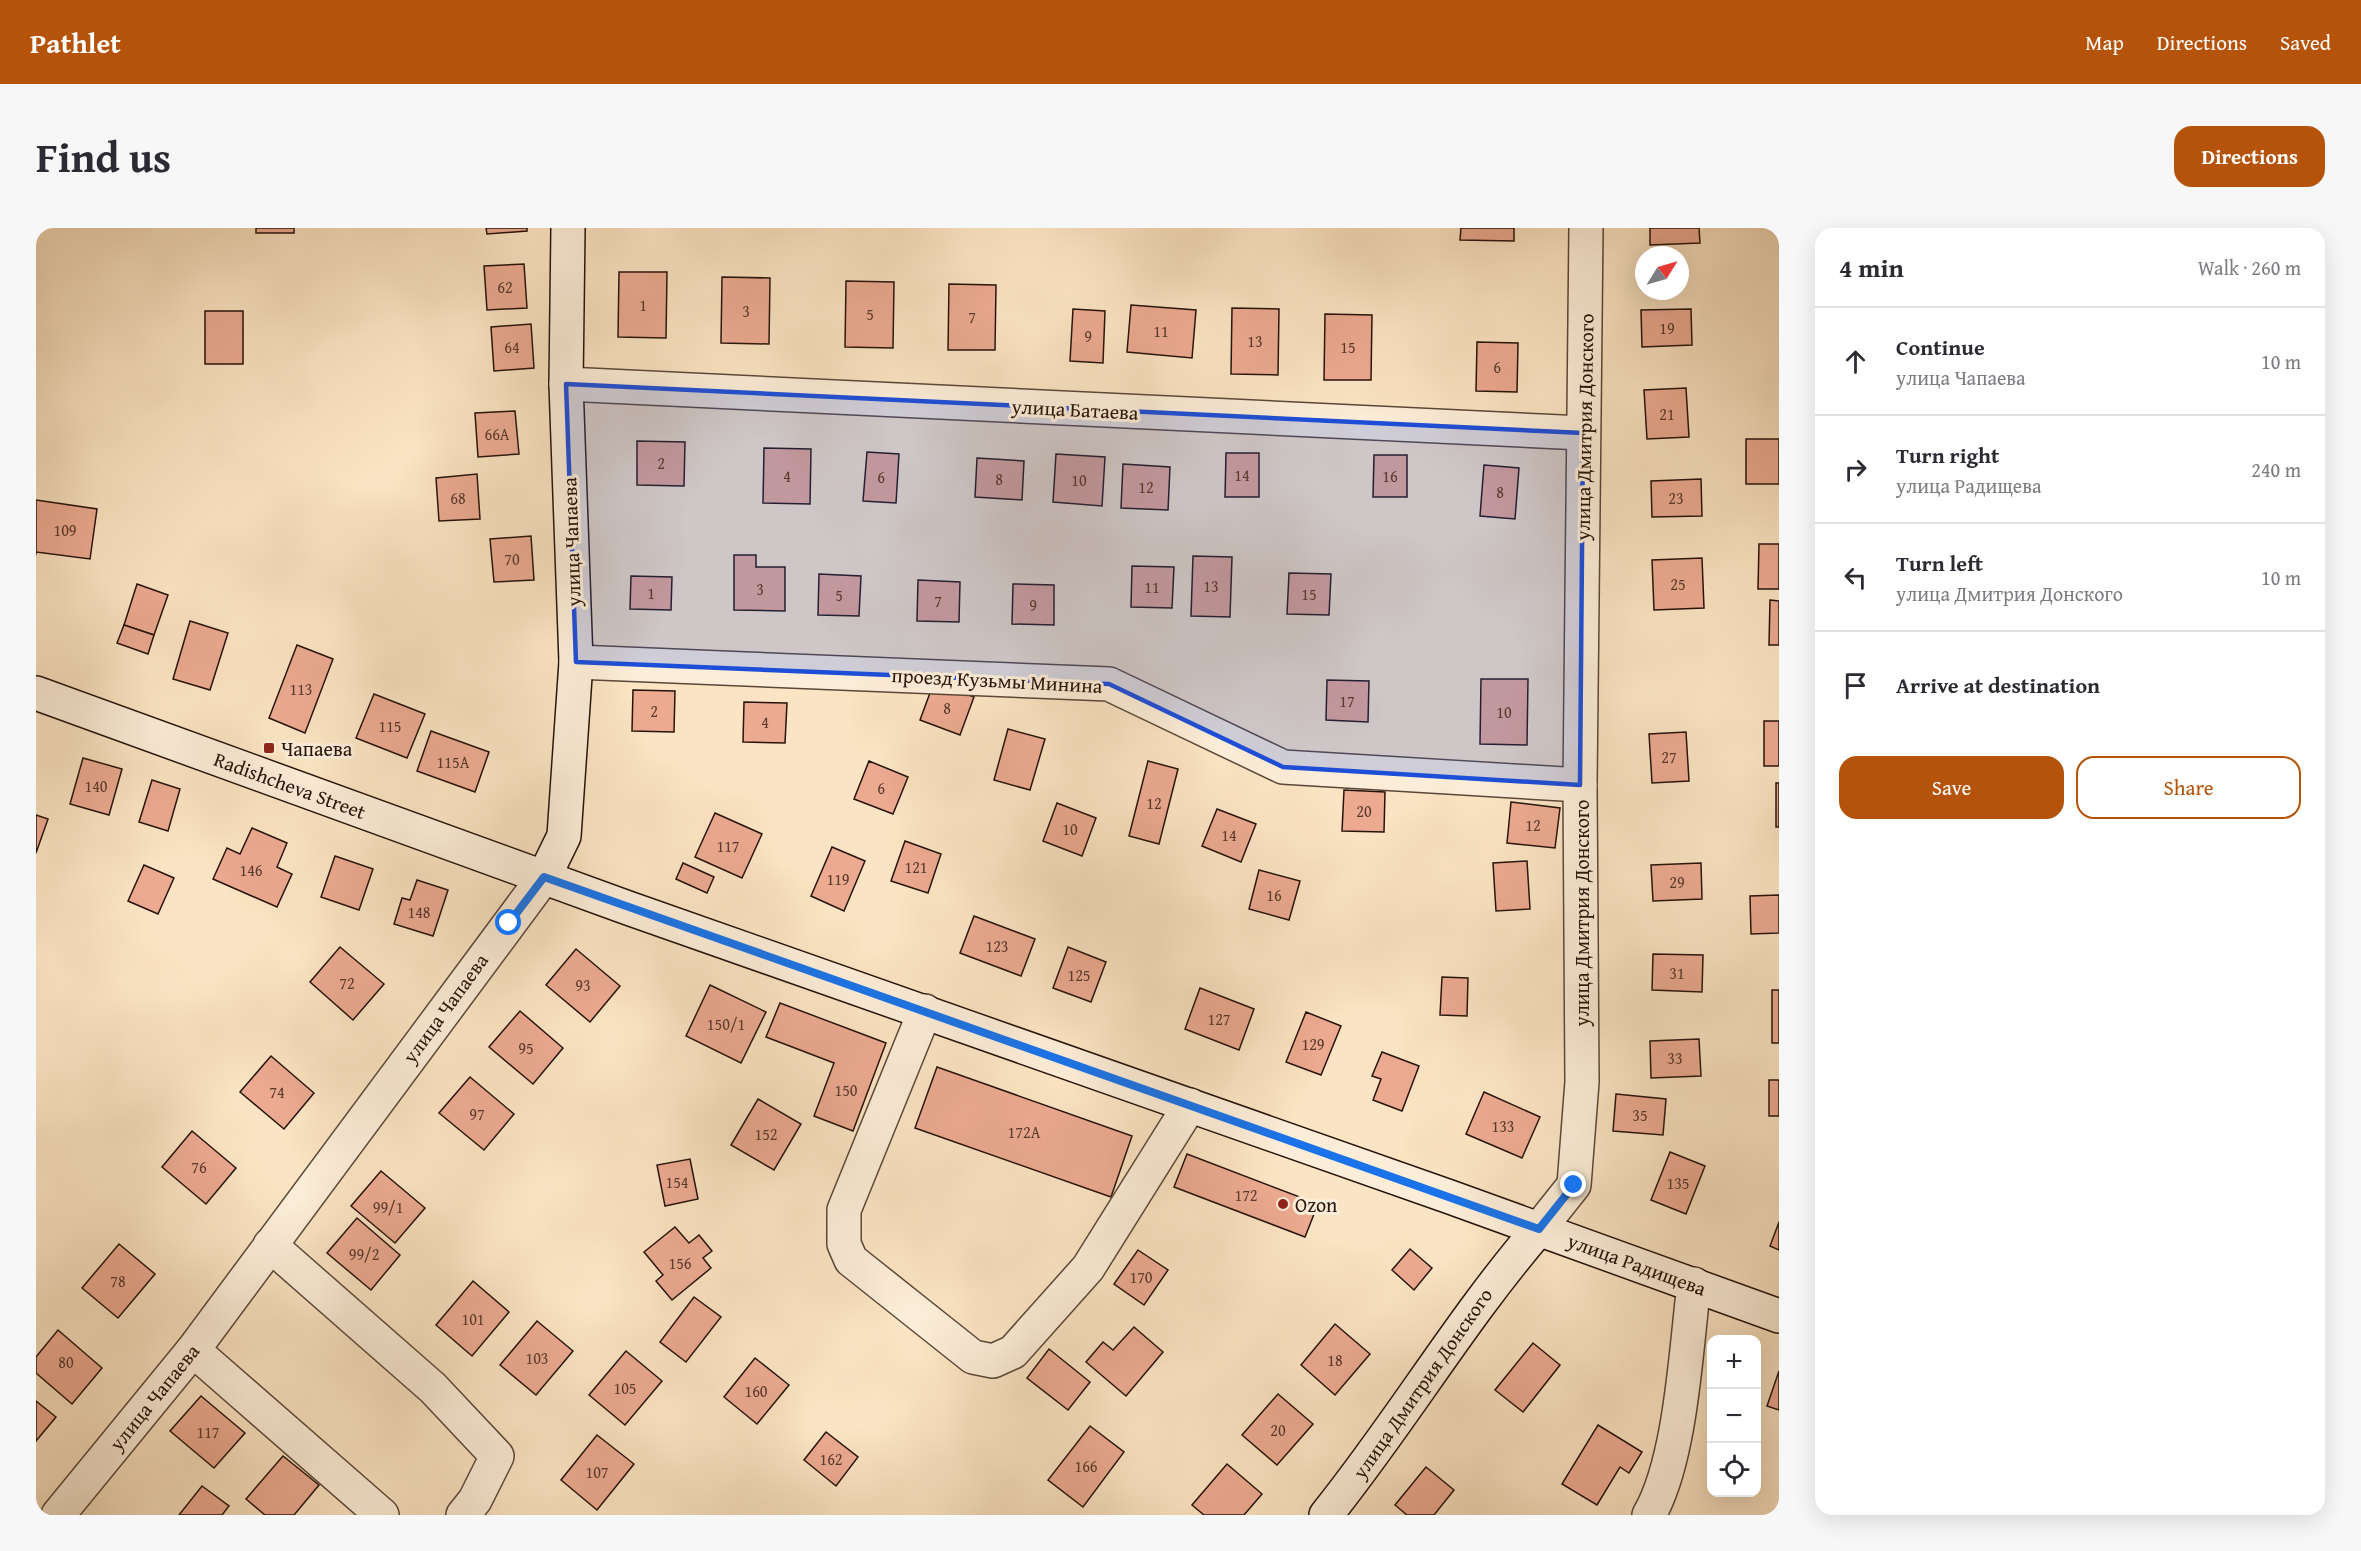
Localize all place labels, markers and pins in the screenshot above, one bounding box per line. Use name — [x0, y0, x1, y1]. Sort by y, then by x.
place label: Чапаева — [281, 734, 353, 763]
marker: Чапаева — [262, 741, 276, 755]
place label: Ozon — [1295, 1190, 1337, 1219]
marker: Ozon — [1276, 1197, 1290, 1211]

